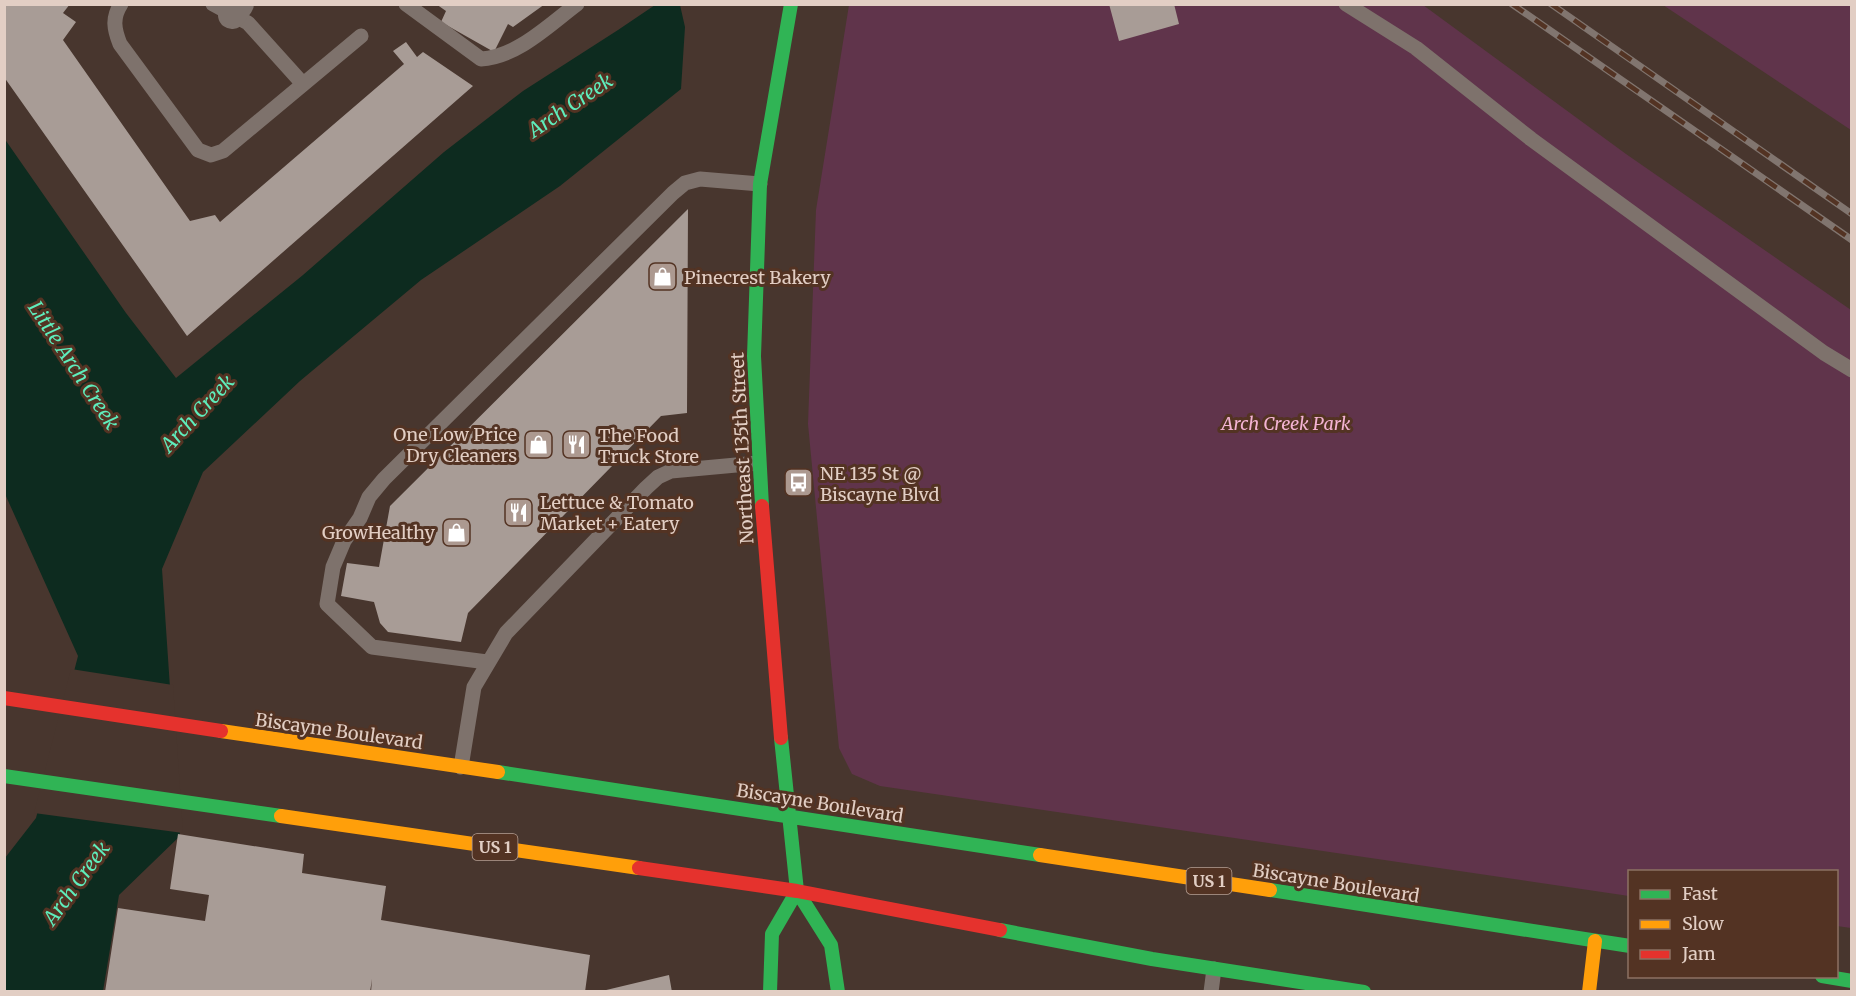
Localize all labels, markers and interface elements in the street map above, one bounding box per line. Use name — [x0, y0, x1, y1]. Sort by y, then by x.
water label: Arch Creek — [521, 67, 617, 144]
shop icon: Pinecrest Bakery — [647, 261, 679, 293]
place label: Pinecrest Bakery — [684, 266, 831, 289]
water label: Little Arch Creek — [23, 296, 125, 434]
street label: Northeast 135th Street — [725, 352, 759, 544]
water label: Arch Creek — [153, 369, 239, 458]
park label: Arch Creek Park — [1219, 412, 1351, 435]
place label: One Low Price Dry Cleaners — [393, 423, 517, 467]
place label: The Food Truck Store — [598, 424, 699, 468]
shop icon: One Low Price Dry Cleaners — [522, 428, 554, 460]
restaurant icon: The Food Truck Store — [561, 429, 593, 461]
place label: NE 135 St @ Biscayne Blvd — [820, 462, 939, 506]
bus stop icon: NE 135 St @ Biscayne Blvd — [783, 467, 815, 499]
place label: Lettuce & Tomato Market + Eatery — [540, 491, 694, 535]
restaurant icon: Lettuce & Tomato Market + Eatery — [503, 496, 535, 528]
shop icon: GrowHealthy — [440, 516, 472, 548]
place label: GrowHealthy — [322, 521, 436, 544]
street label: Biscayne Boulevard — [254, 708, 424, 754]
street label: Biscayne Boulevard — [735, 778, 905, 828]
road number: US 1 — [472, 834, 518, 860]
water label: Arch Creek — [36, 836, 115, 931]
street label: Biscayne Boulevard — [1251, 858, 1421, 908]
road number: US 1 — [1186, 868, 1232, 894]
legend — [1628, 870, 1838, 978]
text: Fast — [1682, 882, 1718, 905]
text: Slow — [1682, 912, 1725, 935]
text: Jam — [1681, 942, 1716, 965]

